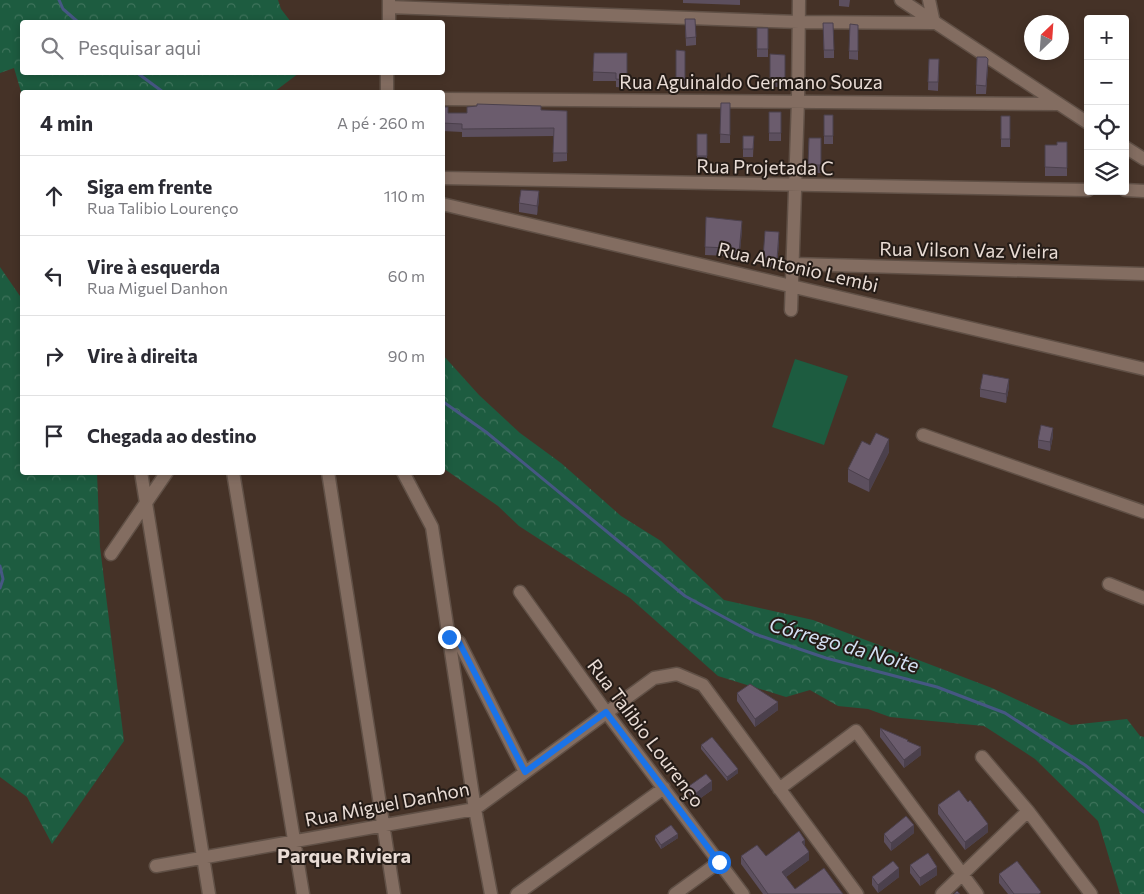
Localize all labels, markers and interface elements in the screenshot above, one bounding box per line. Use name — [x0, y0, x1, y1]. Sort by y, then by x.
north arrow — [1024, 15, 1069, 60]
map controls — [1084, 15, 1129, 195]
button: + — [1084, 15, 1129, 60]
search box — [20, 20, 445, 75]
icon: search — [38, 34, 66, 62]
text: Pesquisar aqui — [78, 36, 201, 59]
button: − — [1084, 60, 1129, 105]
street label: Rua Aguinaldo Germano Souza — [619, 70, 883, 93]
button: locate — [1084, 105, 1129, 150]
text: 4 min — [40, 110, 93, 135]
text: A pé · 260 m — [337, 113, 425, 132]
button: layers — [1084, 150, 1129, 195]
street label: Rua Projetada C — [696, 154, 834, 179]
text: Siga em frente — [87, 175, 212, 198]
icon: ahead — [40, 182, 68, 210]
text: 110 m — [384, 186, 425, 205]
text: Rua Talibio Lourenço — [87, 198, 238, 217]
street label: Rua Vilson Vaz Vieira — [879, 236, 1059, 263]
street label: Rua Antonio Lembi — [716, 237, 881, 296]
text: Vire à esquerda — [87, 255, 220, 278]
icon: left — [40, 262, 68, 290]
text: 60 m — [388, 266, 425, 285]
text: Rua Miguel Danhon — [87, 278, 228, 297]
icon: right — [40, 342, 68, 370]
text: Vire à direita — [87, 344, 198, 367]
text: 90 m — [388, 346, 425, 365]
icon: arrive — [40, 422, 68, 450]
text: Chegada ao destino — [87, 424, 257, 447]
water label: Córrego da Noite — [767, 611, 922, 677]
route end — [438, 626, 461, 649]
street label: Rua Talibio Lourenço — [583, 654, 710, 811]
street label: Rua Miguel Danhon — [303, 776, 471, 831]
district label: Parque Riviera — [277, 843, 411, 867]
route start — [708, 851, 731, 874]

